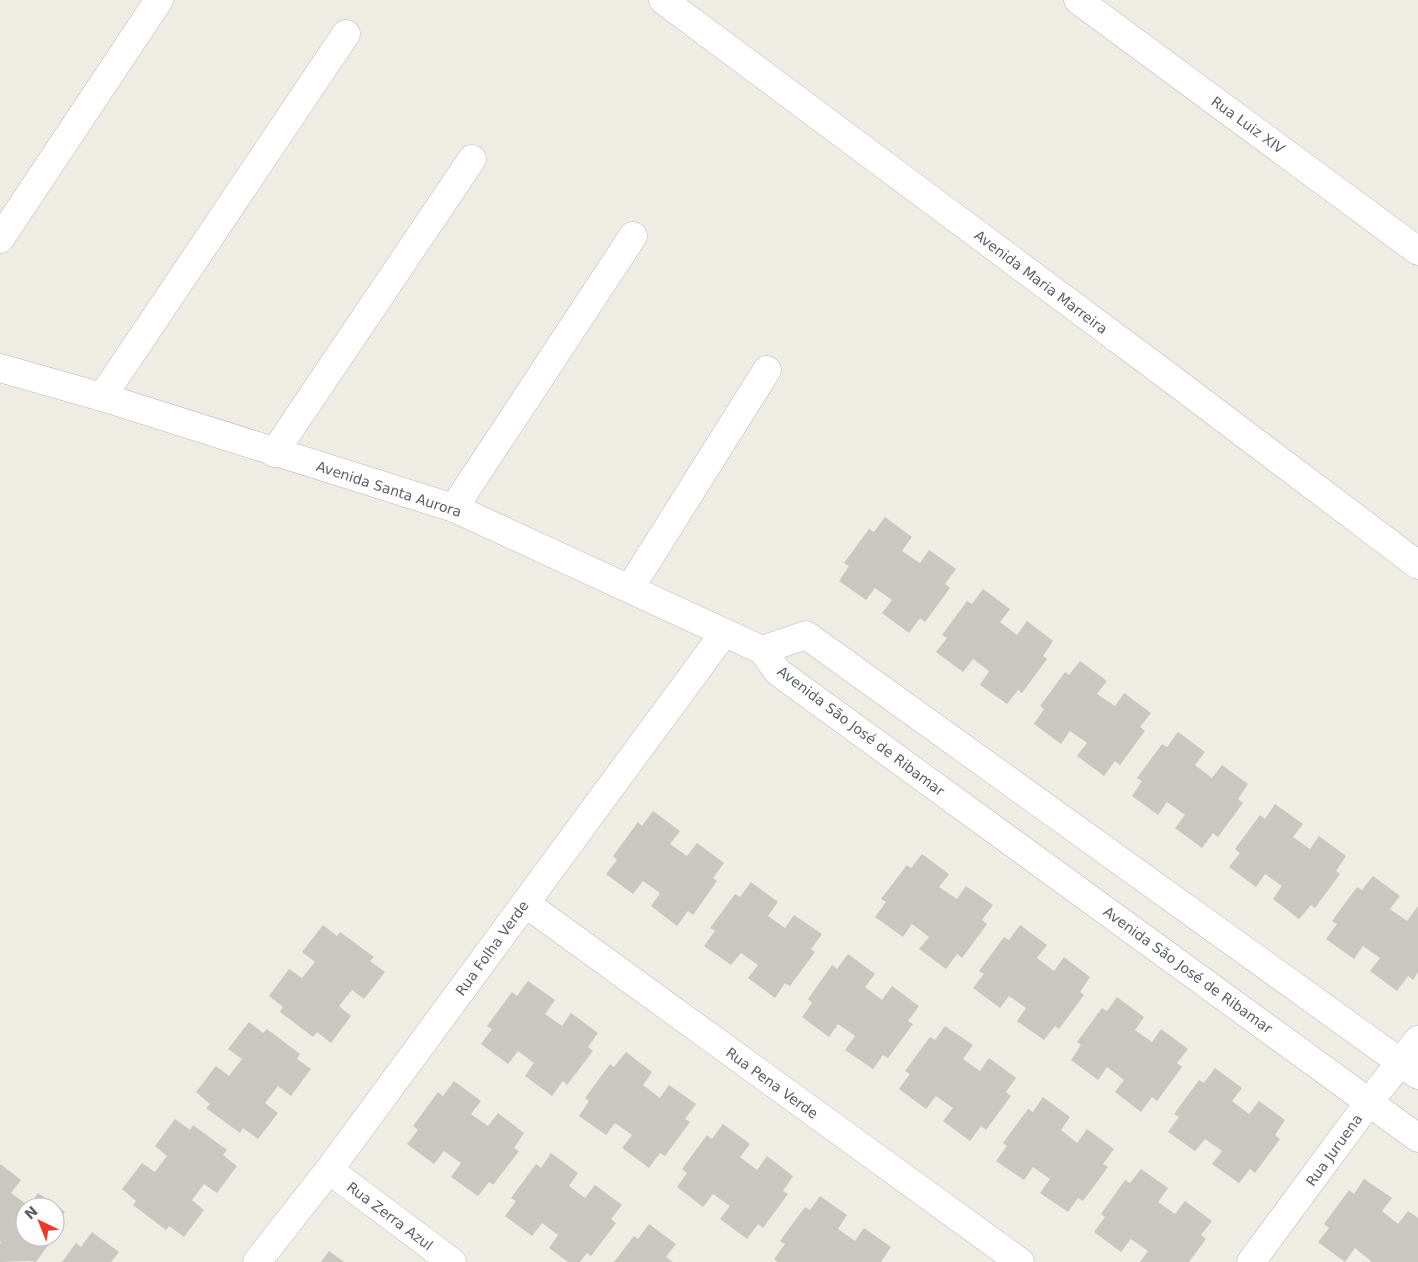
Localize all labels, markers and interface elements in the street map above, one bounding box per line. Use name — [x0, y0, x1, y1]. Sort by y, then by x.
street label: Rua Luiz XIV — [1208, 93, 1288, 157]
street label: Avenida Maria Marreira — [971, 227, 1111, 337]
street label: Avenida Santa Aurora — [314, 458, 464, 520]
street label: Avenida São José de Ribamar — [774, 663, 948, 799]
street label: Rua Folha Verde — [452, 898, 532, 998]
street label: Avenida São José de Ribamar — [1100, 903, 1276, 1037]
street label: Rua Pena Verde — [723, 1044, 821, 1122]
street label: Rua Juruena — [1303, 1111, 1365, 1189]
street label: Rua Zerra Azul — [344, 1179, 436, 1253]
north arrow — [15, 1197, 65, 1247]
text: N — [21, 1203, 41, 1222]

